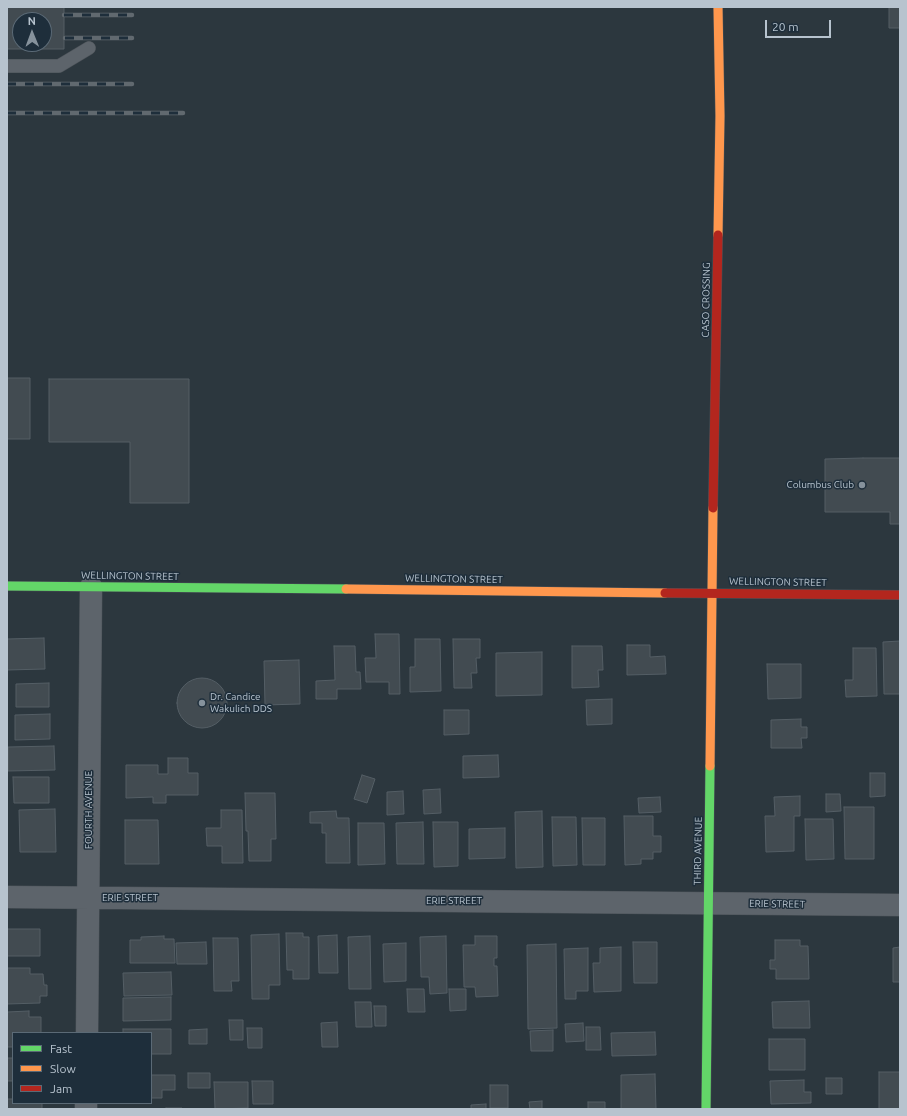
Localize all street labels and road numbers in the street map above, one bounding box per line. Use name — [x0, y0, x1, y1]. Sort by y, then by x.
street label: CASO CROSSING — [699, 262, 713, 338]
street label: WELLINGTON STREET — [81, 569, 179, 583]
street label: WELLINGTON STREET — [405, 572, 503, 586]
street label: WELLINGTON STREET — [729, 575, 827, 589]
street label: FOURTH AVENUE — [83, 771, 95, 849]
street label: THIRD AVENUE — [691, 817, 705, 885]
street label: ERIE STREET — [102, 892, 158, 904]
street label: ERIE STREET — [426, 895, 482, 907]
street label: ERIE STREET — [749, 898, 805, 910]

